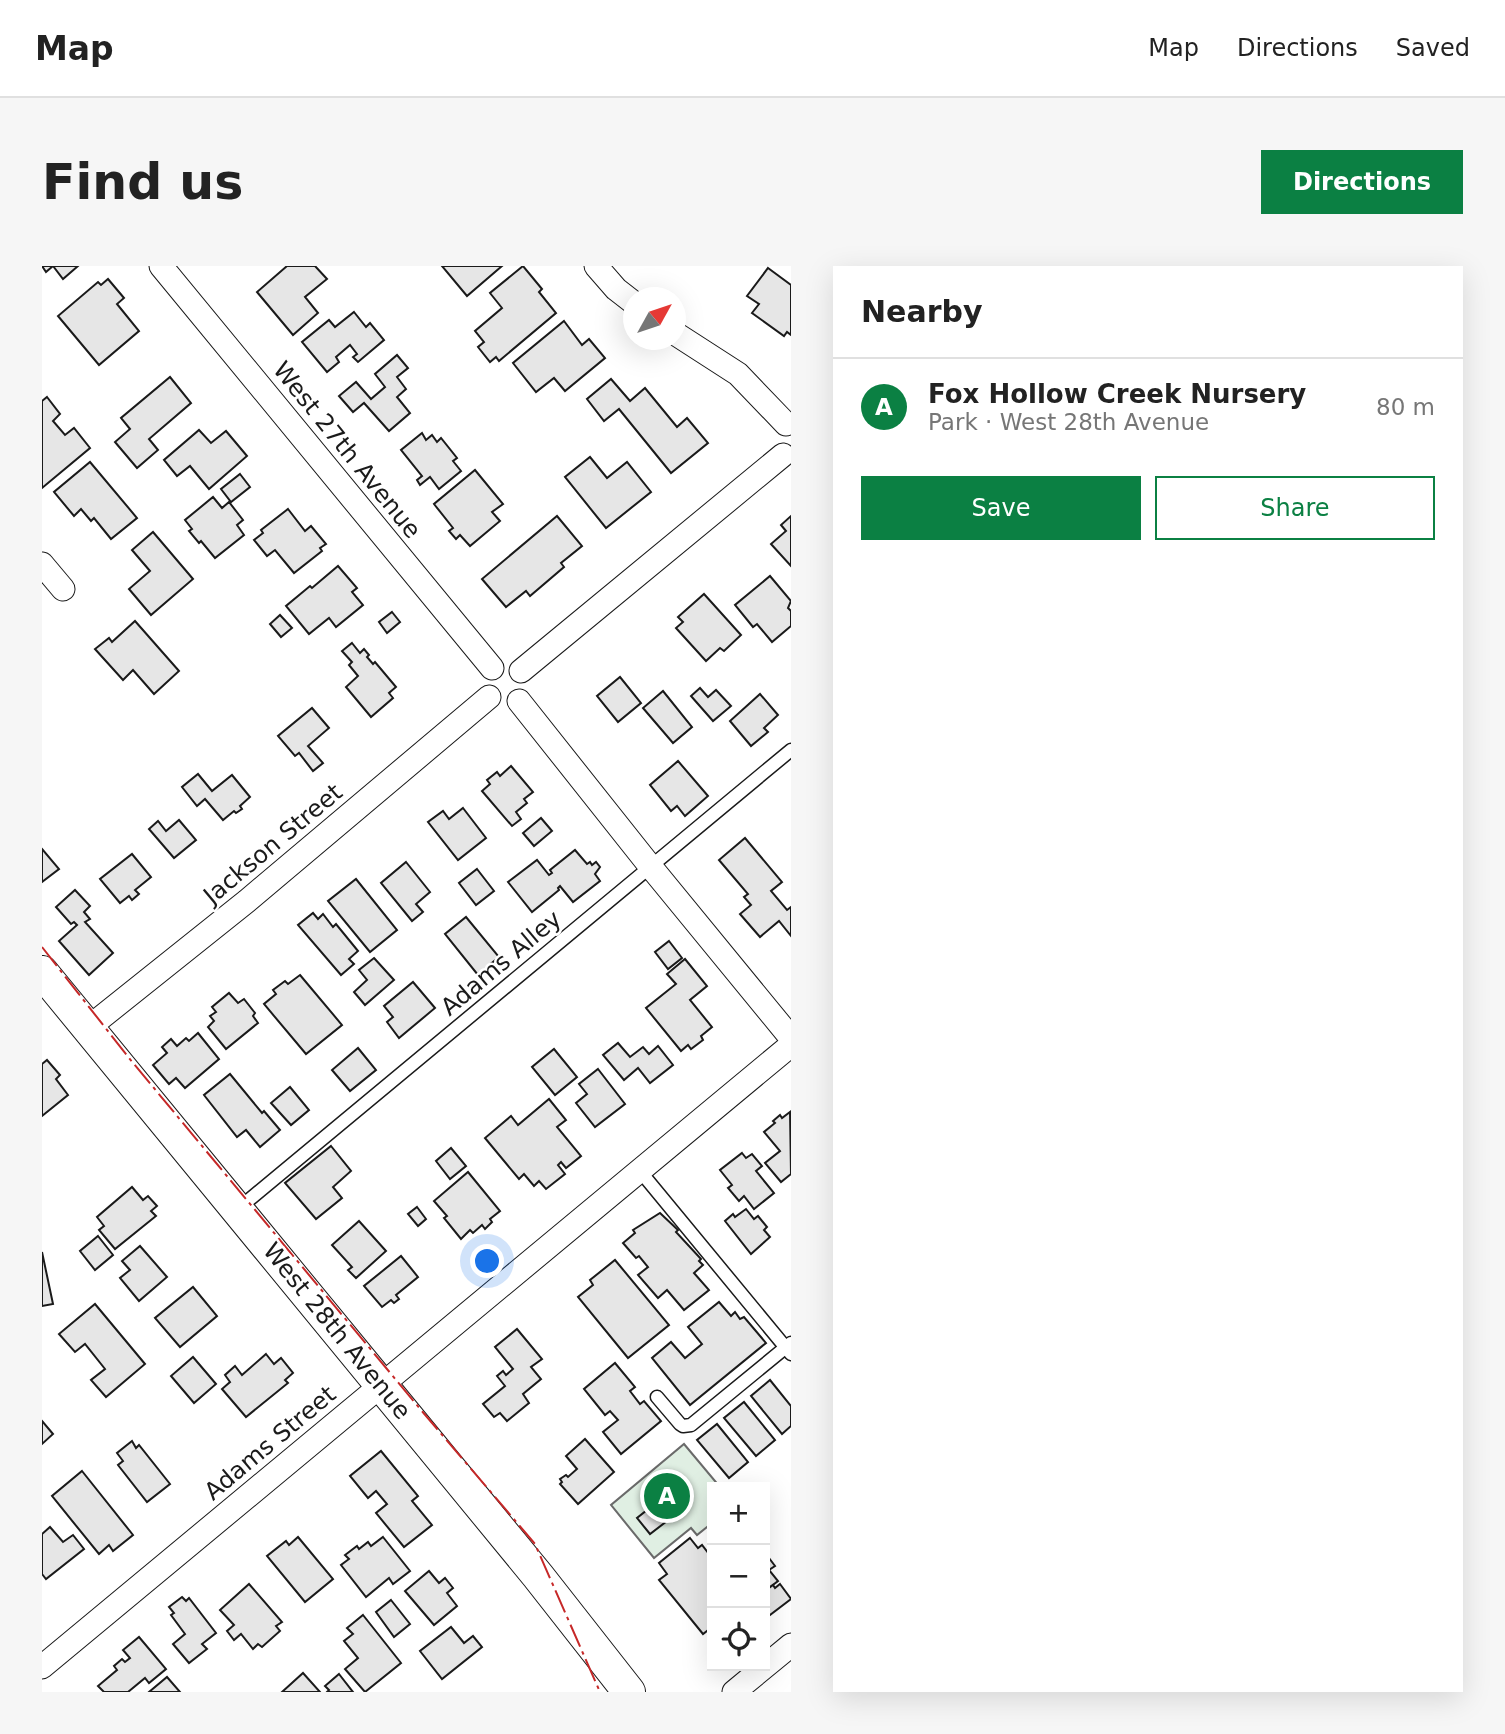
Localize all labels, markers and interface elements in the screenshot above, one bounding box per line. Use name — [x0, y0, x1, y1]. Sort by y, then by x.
text: Map — [35, 29, 114, 68]
text: Map — [1148, 34, 1199, 62]
text: Directions — [1237, 34, 1358, 62]
text: Saved — [1396, 34, 1470, 62]
button: Directions — [1261, 150, 1463, 214]
text: Find us — [42, 154, 243, 211]
north arrow — [623, 287, 686, 350]
text: Nearby — [861, 294, 983, 329]
street label: West 27th Avenue — [267, 356, 427, 544]
text: Fox Hollow Creek Nursery — [928, 379, 1306, 409]
text: A — [875, 394, 893, 420]
text: 80 m — [1376, 394, 1435, 420]
text: Park · West 28th Avenue — [928, 409, 1209, 435]
button: Save — [861, 476, 1141, 540]
button: Share — [1155, 476, 1435, 540]
street label: Jackson Street — [197, 778, 348, 911]
street label: Adams Alley — [435, 905, 567, 1021]
street label: West 28th Avenue — [257, 1237, 417, 1425]
your location — [470, 1244, 504, 1278]
street label: Adams Street — [199, 1380, 341, 1506]
pin: A — [644, 1470, 690, 1522]
map controls — [707, 1482, 770, 1671]
button: + — [707, 1482, 770, 1545]
button: − — [707, 1545, 770, 1608]
button: locate — [707, 1608, 770, 1671]

